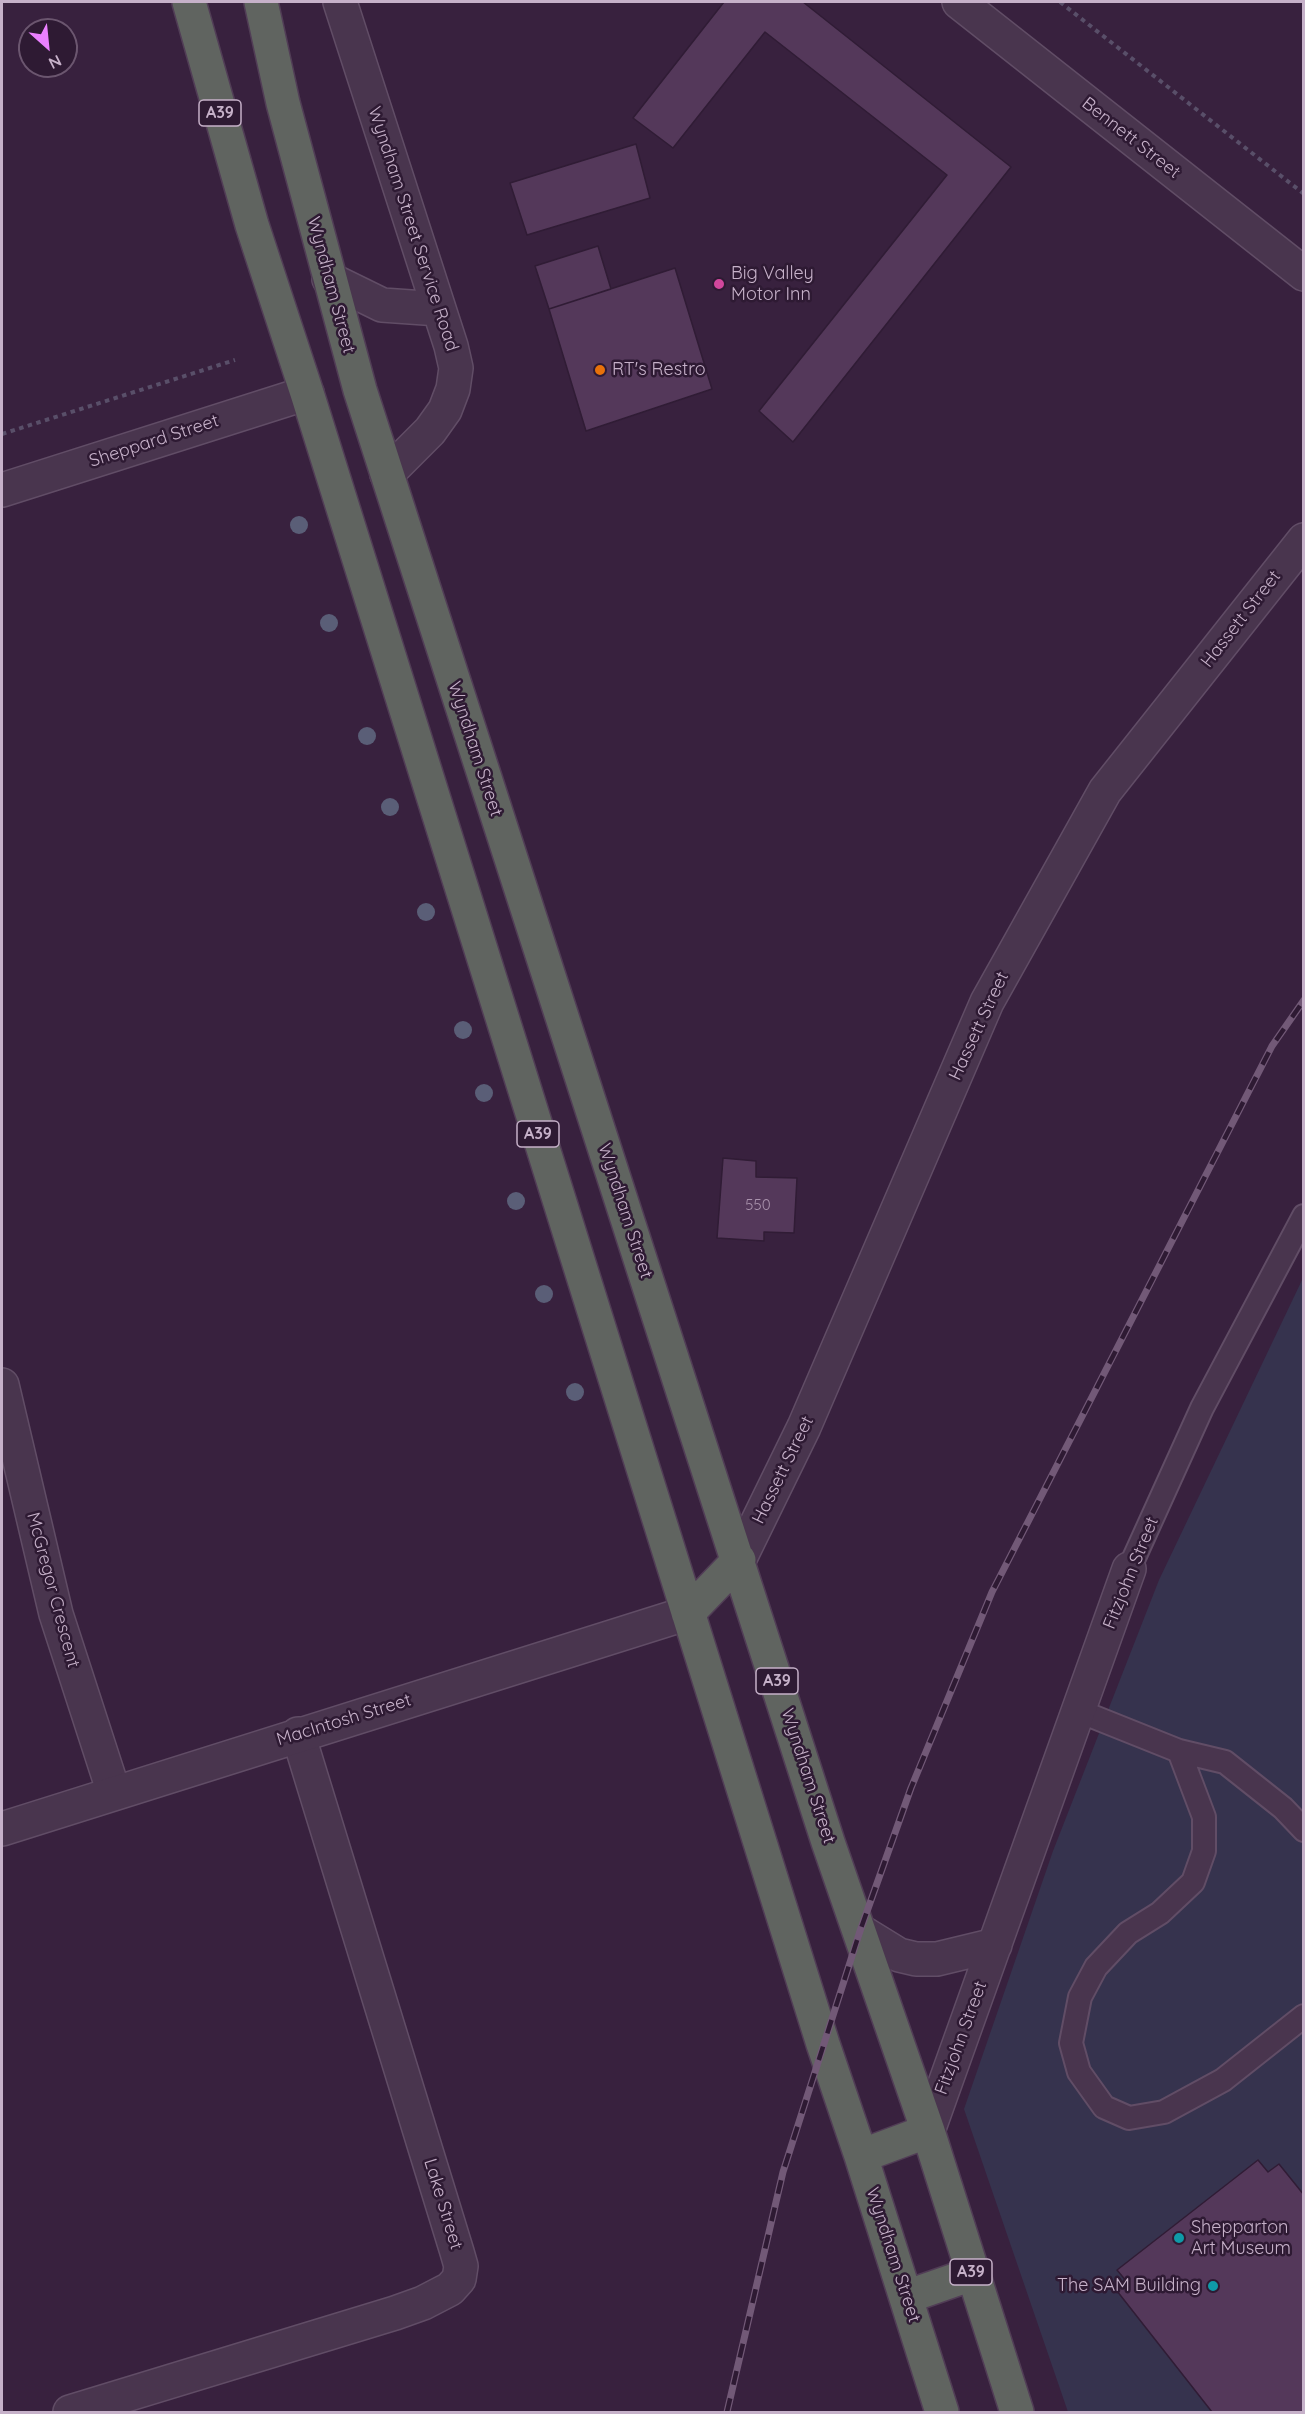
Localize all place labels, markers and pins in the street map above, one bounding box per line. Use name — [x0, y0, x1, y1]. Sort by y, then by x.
place label: Big Valley Motor Inn — [731, 263, 814, 306]
marker: Big Valley Motor Inn — [712, 277, 726, 291]
place label: RT's Restro — [612, 359, 706, 381]
marker: RT's Restro — [593, 363, 607, 377]
place label: Shepparton Art Museum — [1191, 2217, 1291, 2260]
marker: Shepparton Art Museum — [1172, 2231, 1186, 2245]
place label: The SAM Building — [1057, 2275, 1201, 2297]
marker: The SAM Building — [1206, 2279, 1220, 2293]

